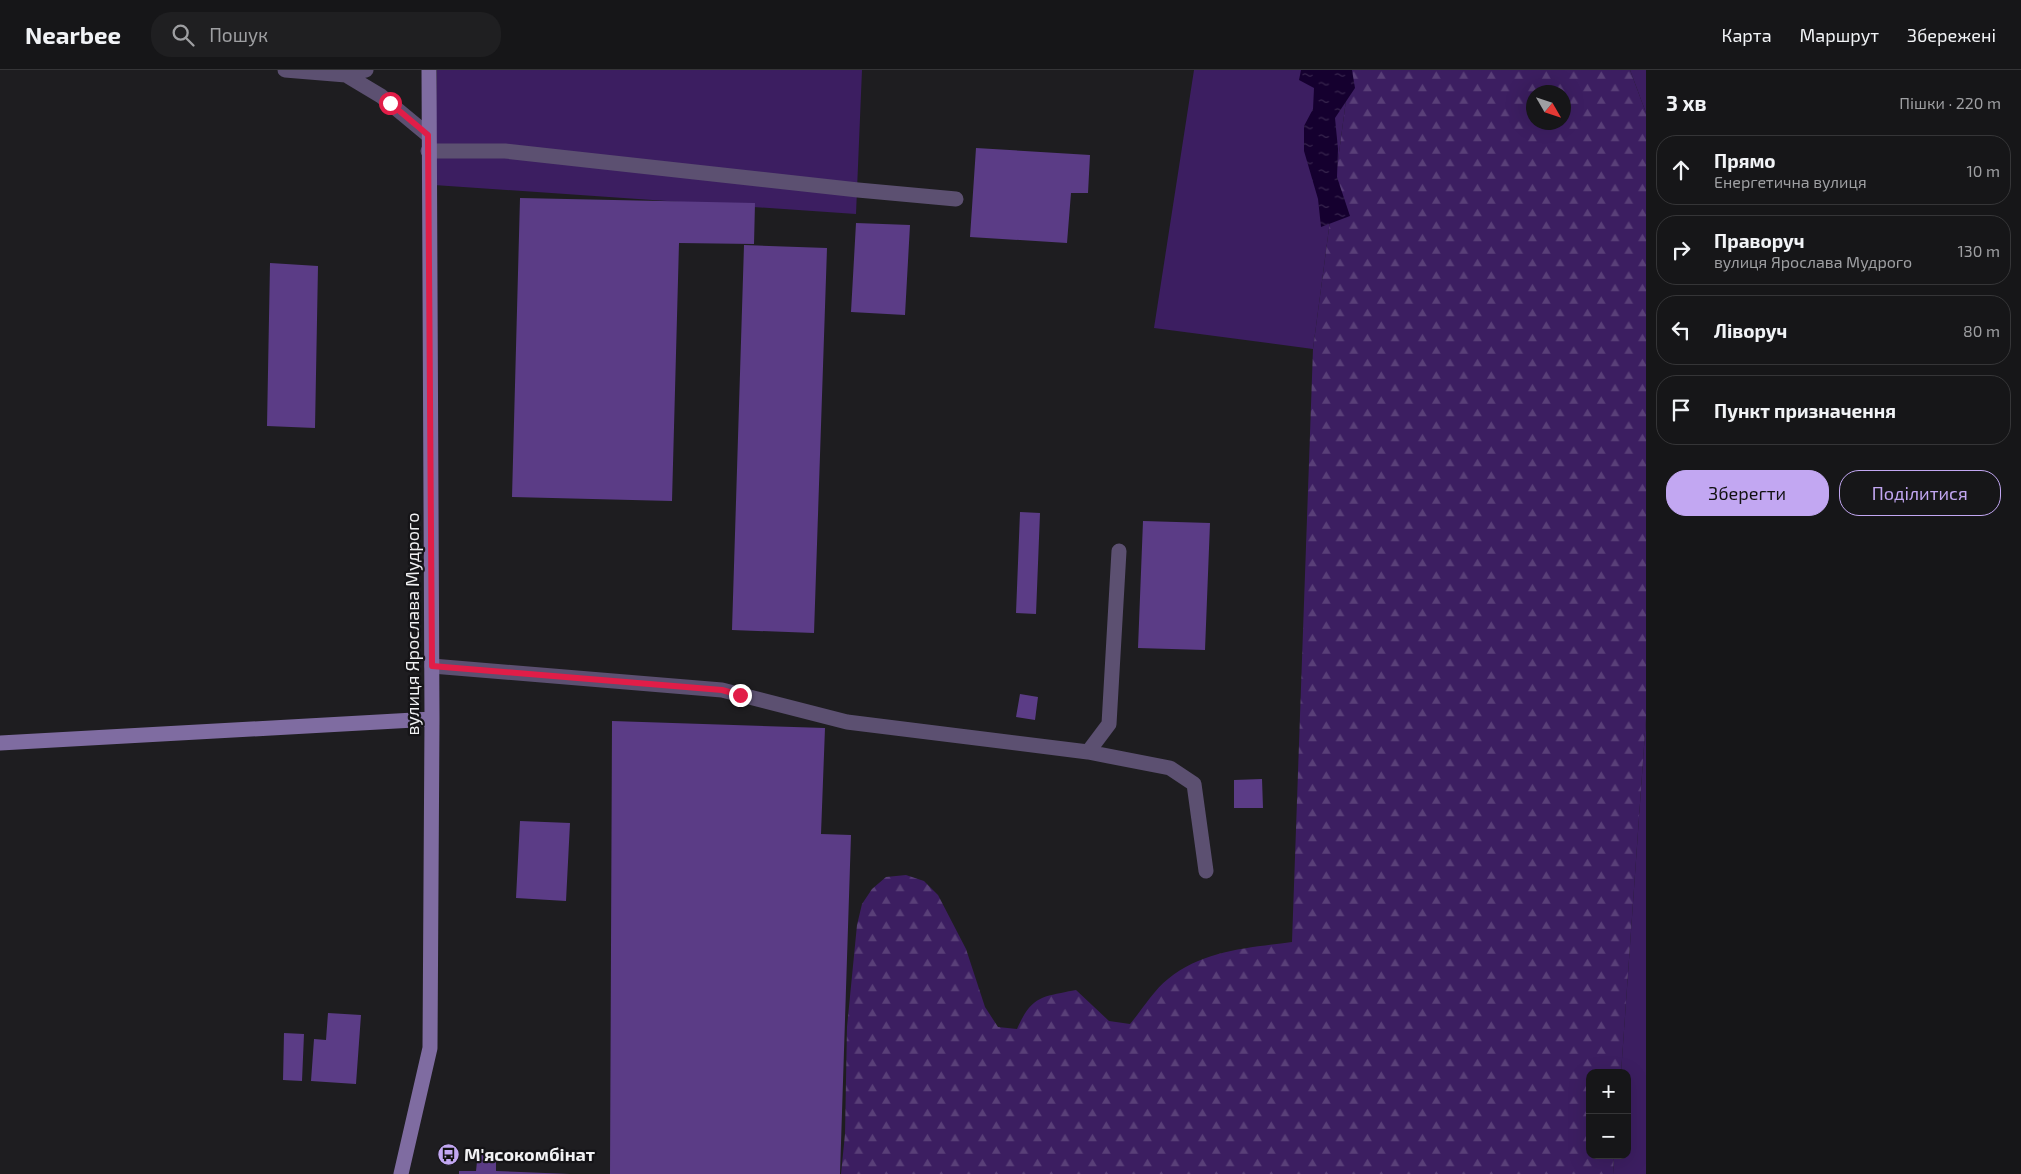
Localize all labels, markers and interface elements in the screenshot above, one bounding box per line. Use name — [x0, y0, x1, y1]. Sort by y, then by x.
search box — [151, 12, 501, 57]
text: Nearbee — [25, 20, 121, 49]
icon: search — [169, 21, 197, 49]
text: Пошук — [209, 23, 268, 46]
text: Карта — [1722, 24, 1772, 46]
text: Маршрут — [1800, 24, 1879, 46]
text: Збережені — [1907, 24, 1996, 46]
north arrow — [1526, 85, 1571, 130]
text: 3 хв — [1666, 90, 1706, 115]
route start — [379, 92, 402, 115]
text: Пішки · 220 m — [1899, 93, 2001, 112]
text: Прямо — [1714, 149, 1776, 172]
icon: ahead — [1667, 156, 1695, 184]
text: 10 m — [1966, 161, 2000, 180]
text: Енергетична вулиця — [1714, 172, 1867, 191]
text: Праворуч — [1714, 229, 1805, 252]
icon: right — [1667, 236, 1695, 264]
text: 130 m — [1958, 241, 2000, 260]
text: вулиця Ярослава Мудрого — [1714, 252, 1912, 271]
icon: left — [1667, 316, 1695, 344]
text: Ліворуч — [1714, 319, 1787, 342]
text: 80 m — [1963, 321, 2000, 340]
icon: arrive — [1667, 396, 1695, 424]
text: Пункт призначення — [1714, 399, 1896, 422]
button: Зберегти — [1666, 470, 1829, 516]
button: Поділитися — [1839, 470, 2001, 516]
street label: вулиця Ярослава Мудрого — [401, 512, 423, 736]
route end — [729, 684, 752, 707]
map controls — [1586, 1069, 1631, 1159]
button: + — [1586, 1069, 1631, 1114]
button: − — [1586, 1114, 1631, 1159]
bus stop icon: М'ясокомбінат — [436, 1143, 460, 1167]
place label: М'ясокомбінат — [464, 1143, 595, 1165]

